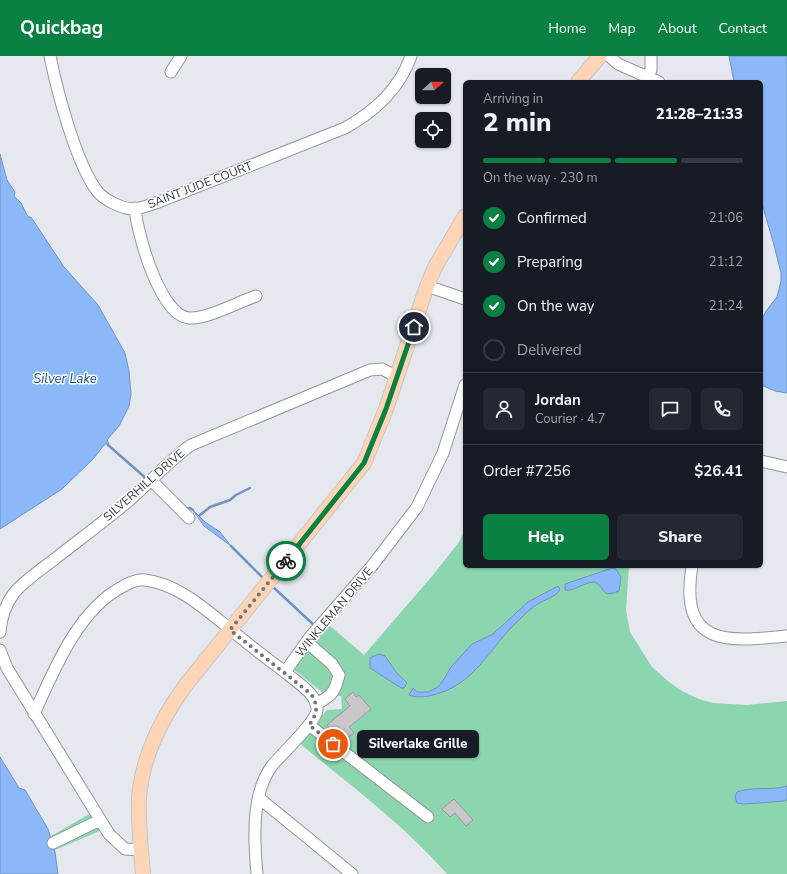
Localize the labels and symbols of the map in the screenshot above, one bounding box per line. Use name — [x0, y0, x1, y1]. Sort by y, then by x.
north arrow — [415, 68, 451, 104]
street label: SAINT JUDE COURT — [145, 157, 255, 212]
pin — [397, 310, 431, 344]
water label: Silver Lake — [33, 370, 97, 388]
street label: SILVERHILL DRIVE — [100, 445, 188, 525]
courier — [266, 541, 306, 581]
street label: WINKLEMAN DRIVE — [292, 564, 376, 660]
pin — [316, 727, 350, 761]
callout: Silverlake Grille — [357, 730, 479, 758]

